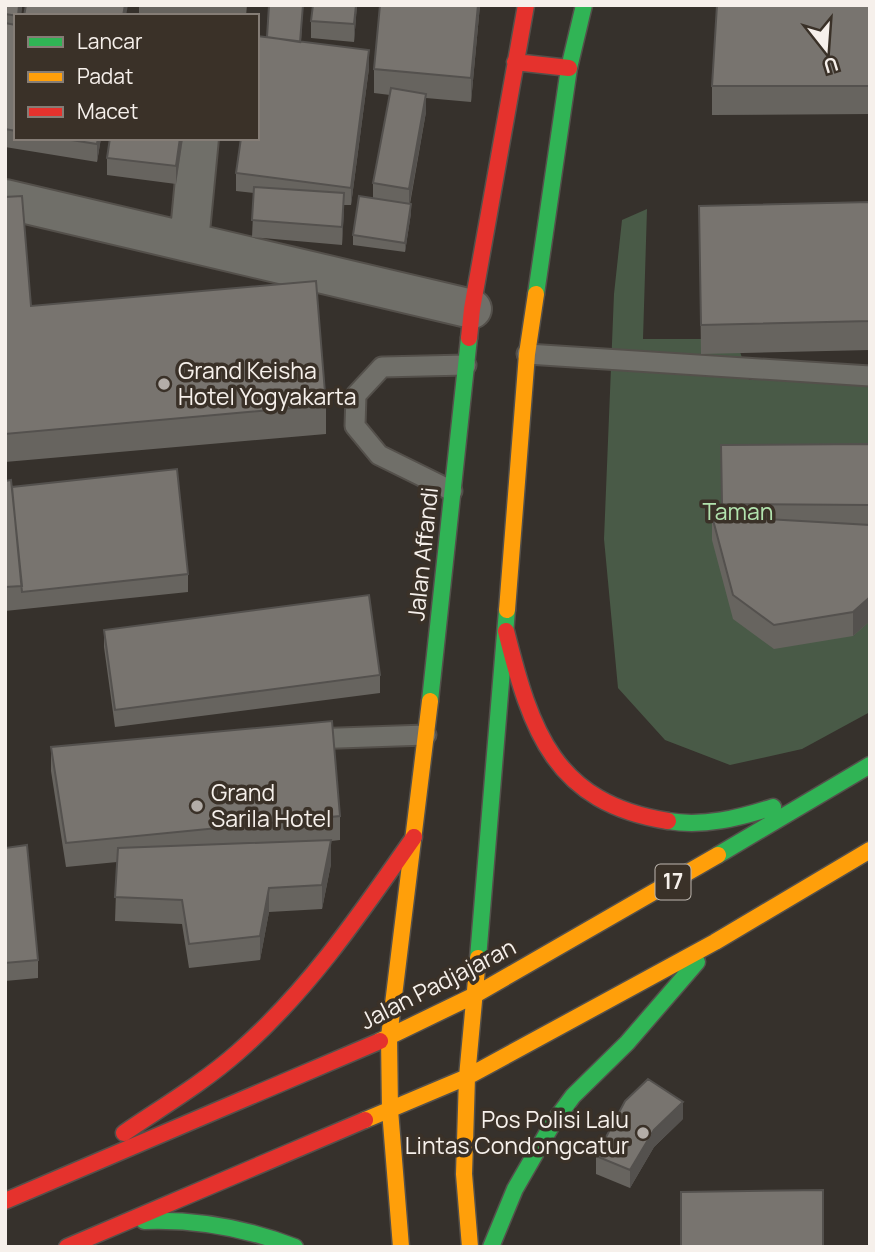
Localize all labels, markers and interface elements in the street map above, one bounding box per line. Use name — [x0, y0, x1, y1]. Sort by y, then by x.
legend — [14, 14, 259, 140]
north arrow — [791, 14, 861, 84]
text: Lancar — [77, 27, 143, 55]
text: U — [821, 51, 841, 80]
text: Padat — [77, 62, 133, 90]
text: Macet — [77, 97, 138, 125]
place label: Grand Keisha Hotel Yogyakarta — [178, 354, 357, 412]
marker: Grand Keisha Hotel Yogyakarta — [156, 376, 172, 392]
street label: Jalan Affandi — [399, 486, 445, 622]
park label: Taman — [703, 495, 773, 527]
place label: Grand Sarila Hotel — [211, 776, 331, 834]
marker: Grand Sarila Hotel — [189, 798, 205, 814]
road number: 17 — [656, 864, 690, 900]
street label: Jalan Padjajaran — [354, 930, 521, 1036]
place label: Pos Polisi Lalu Lintas Condongcatur — [405, 1103, 629, 1161]
marker: Pos Polisi Lalu Lintas Condongcatur — [635, 1125, 651, 1141]

